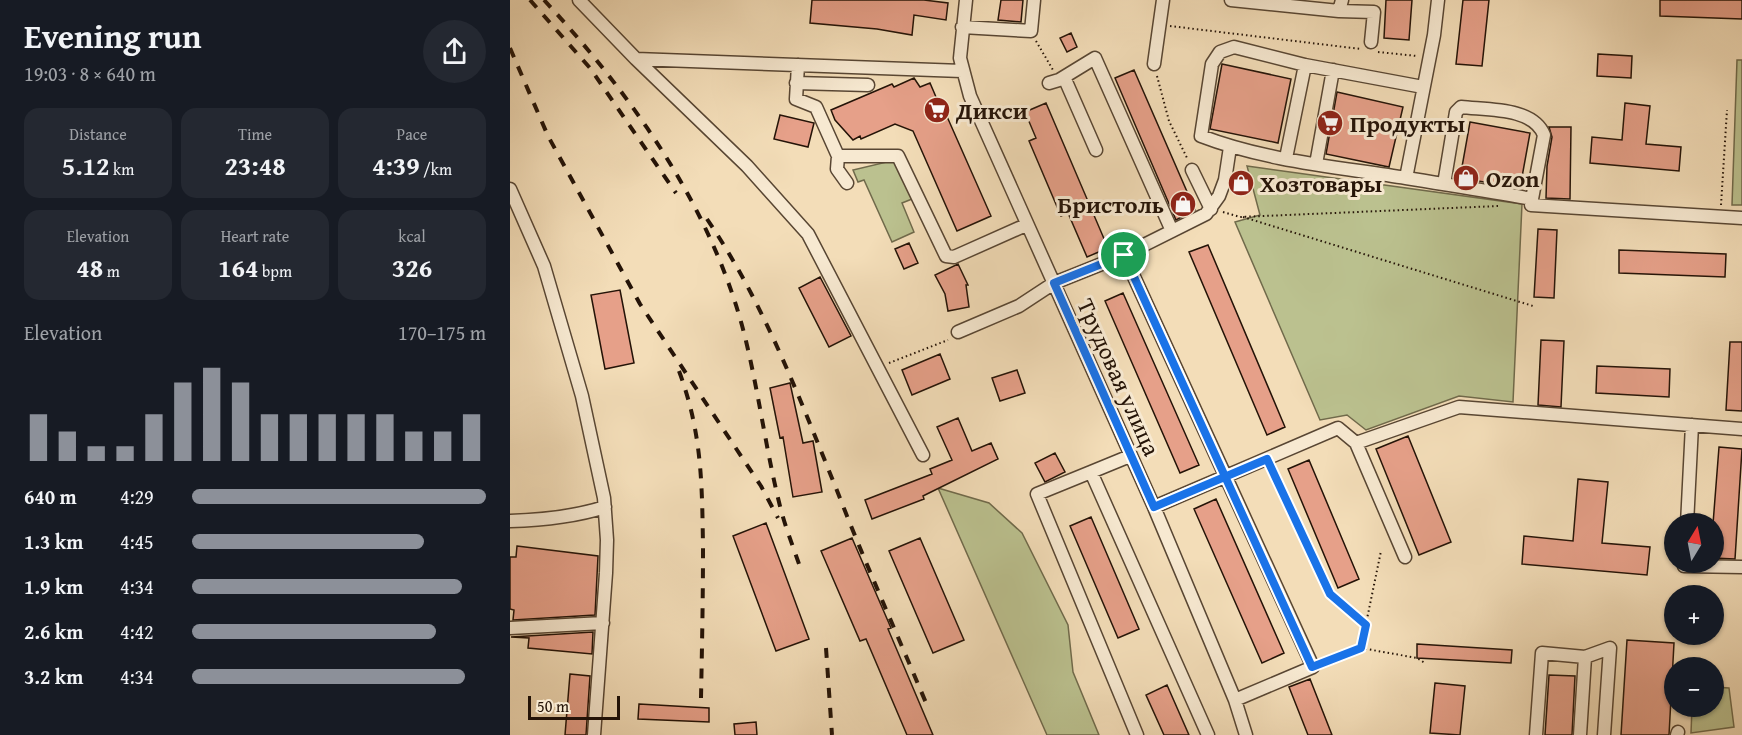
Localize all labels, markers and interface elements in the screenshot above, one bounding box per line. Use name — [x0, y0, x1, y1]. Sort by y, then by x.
text: Evening run — [24, 12, 201, 60]
button: share — [423, 20, 486, 83]
text: 19:03 · 8 × 640 m — [24, 59, 156, 88]
place label: Дикси — [955, 93, 1028, 128]
supermarket icon: Дикси — [922, 95, 952, 125]
place label: Продукты — [1350, 106, 1466, 141]
supermarket icon: Продукты — [1315, 108, 1345, 138]
text: Distance — [69, 122, 127, 146]
text: Time — [238, 122, 272, 146]
text: Pace — [397, 122, 427, 146]
text: 5.12 — [62, 146, 110, 185]
text: 23:48 — [224, 146, 286, 185]
text: 4:39 — [372, 146, 420, 185]
text: km — [110, 157, 134, 181]
text: /km — [420, 157, 452, 181]
place label: Ozon — [1486, 161, 1540, 196]
shop icon: Ozon — [1451, 163, 1481, 193]
place label: Хозтовары — [1260, 166, 1383, 201]
shop icon: Хозтовары — [1226, 168, 1256, 198]
place label: Бристоль — [1057, 187, 1164, 222]
shop icon: Бристоль — [1168, 189, 1198, 219]
text: Elevation — [67, 224, 129, 248]
text: Heart rate — [221, 224, 289, 248]
text: kcal — [398, 224, 426, 248]
pin — [1098, 229, 1149, 280]
icon: arrive — [1107, 238, 1140, 271]
text: 48 — [76, 248, 103, 287]
text: 164 — [218, 248, 258, 287]
text: 326 — [392, 248, 432, 287]
text: m — [103, 259, 120, 283]
text: bpm — [258, 259, 292, 283]
street label: Трудовая улица — [1069, 293, 1170, 462]
text: Elevation — [24, 318, 102, 347]
text: 170–175 m — [398, 318, 486, 347]
text: 640 m — [24, 482, 77, 511]
text: 4:29 — [120, 482, 154, 511]
north arrow — [1664, 513, 1724, 573]
map controls — [1664, 513, 1724, 717]
text: 1.3 km — [24, 527, 83, 556]
text: 4:45 — [120, 527, 154, 556]
text: 1.9 km — [24, 572, 83, 601]
text: 4:34 — [120, 572, 154, 601]
button: + — [1664, 585, 1724, 645]
text: 2.6 km — [24, 617, 83, 646]
text: 4:42 — [120, 617, 154, 646]
button: − — [1664, 657, 1724, 717]
text: 3.2 km — [24, 662, 83, 691]
text: 4:34 — [120, 662, 154, 691]
scale bar — [528, 693, 620, 720]
text: 50 m — [537, 694, 569, 718]

